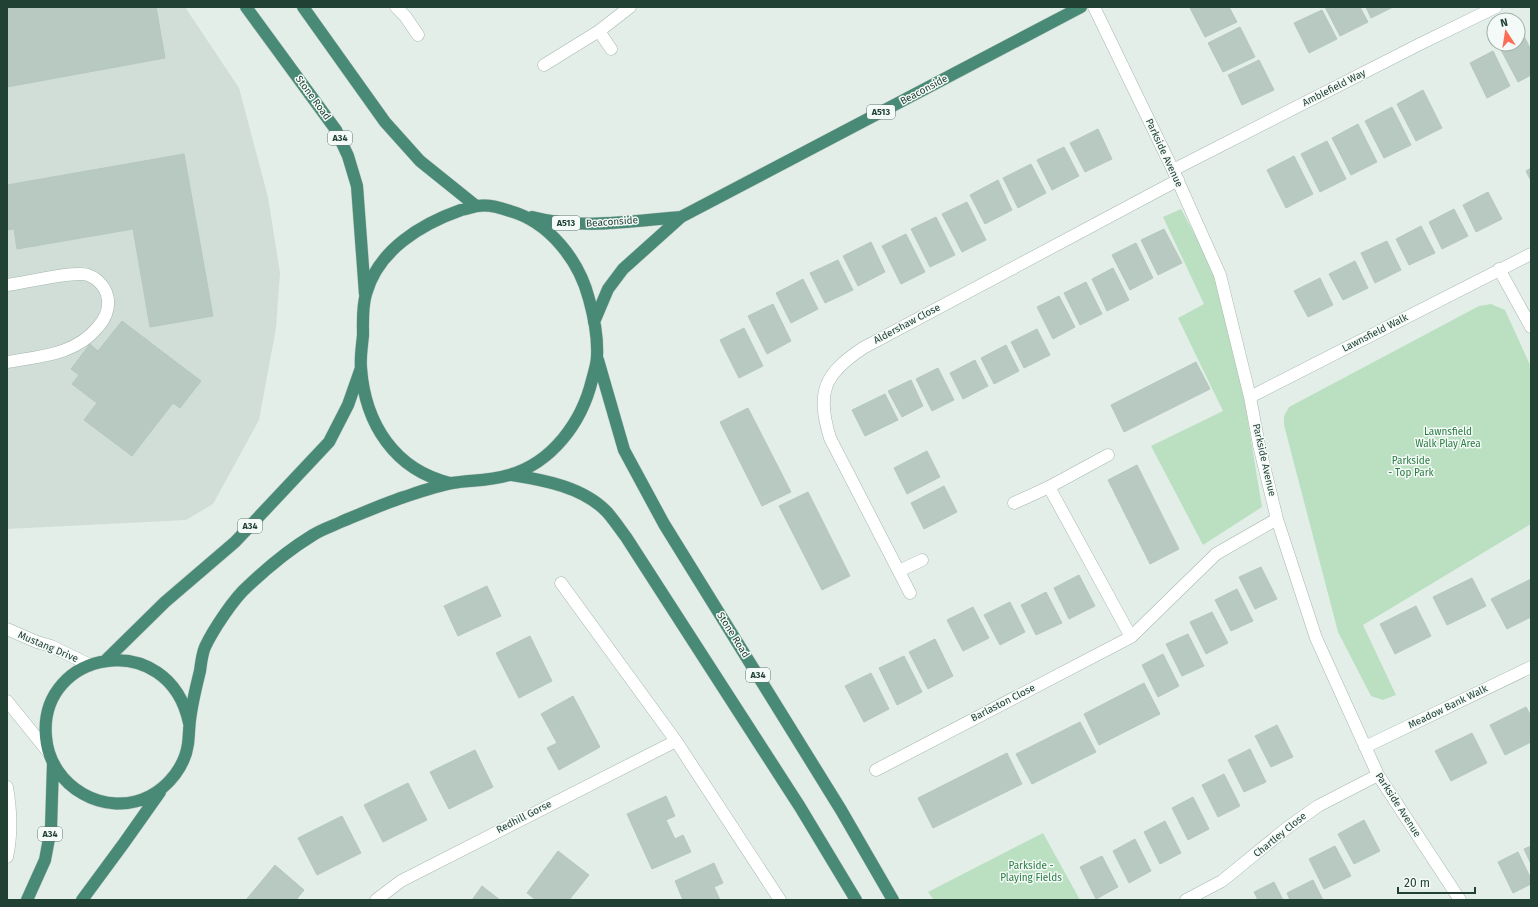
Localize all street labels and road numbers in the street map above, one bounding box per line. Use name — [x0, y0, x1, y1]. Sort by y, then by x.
street label: Amblefield Way — [1300, 67, 1368, 109]
street label: Beaconside — [898, 72, 950, 108]
street label: Stone Road — [293, 74, 333, 122]
road number: A513 — [867, 105, 895, 119]
street label: Parkside Avenue — [1143, 117, 1185, 189]
road number: A34 — [328, 131, 352, 145]
street label: Beaconside — [586, 214, 638, 230]
road number: A513 — [552, 216, 580, 230]
street label: Aldershaw Close — [872, 301, 942, 347]
street label: Lawnsfield Walk — [1340, 311, 1411, 355]
street label: Parkside Avenue — [1250, 422, 1278, 498]
road number: A34 — [238, 519, 262, 533]
street label: Stone Road — [714, 610, 752, 660]
street label: Mustang Drive — [16, 629, 80, 665]
road number: A34 — [746, 668, 770, 682]
street label: Barlaston Close — [969, 682, 1037, 724]
street label: Meadow Bank Walk — [1406, 682, 1490, 731]
street label: Parkside Avenue — [1373, 771, 1423, 839]
street label: Redhill Gorse — [494, 798, 554, 836]
street label: Chartley Close — [1251, 810, 1309, 860]
road number: A34 — [38, 827, 62, 841]

